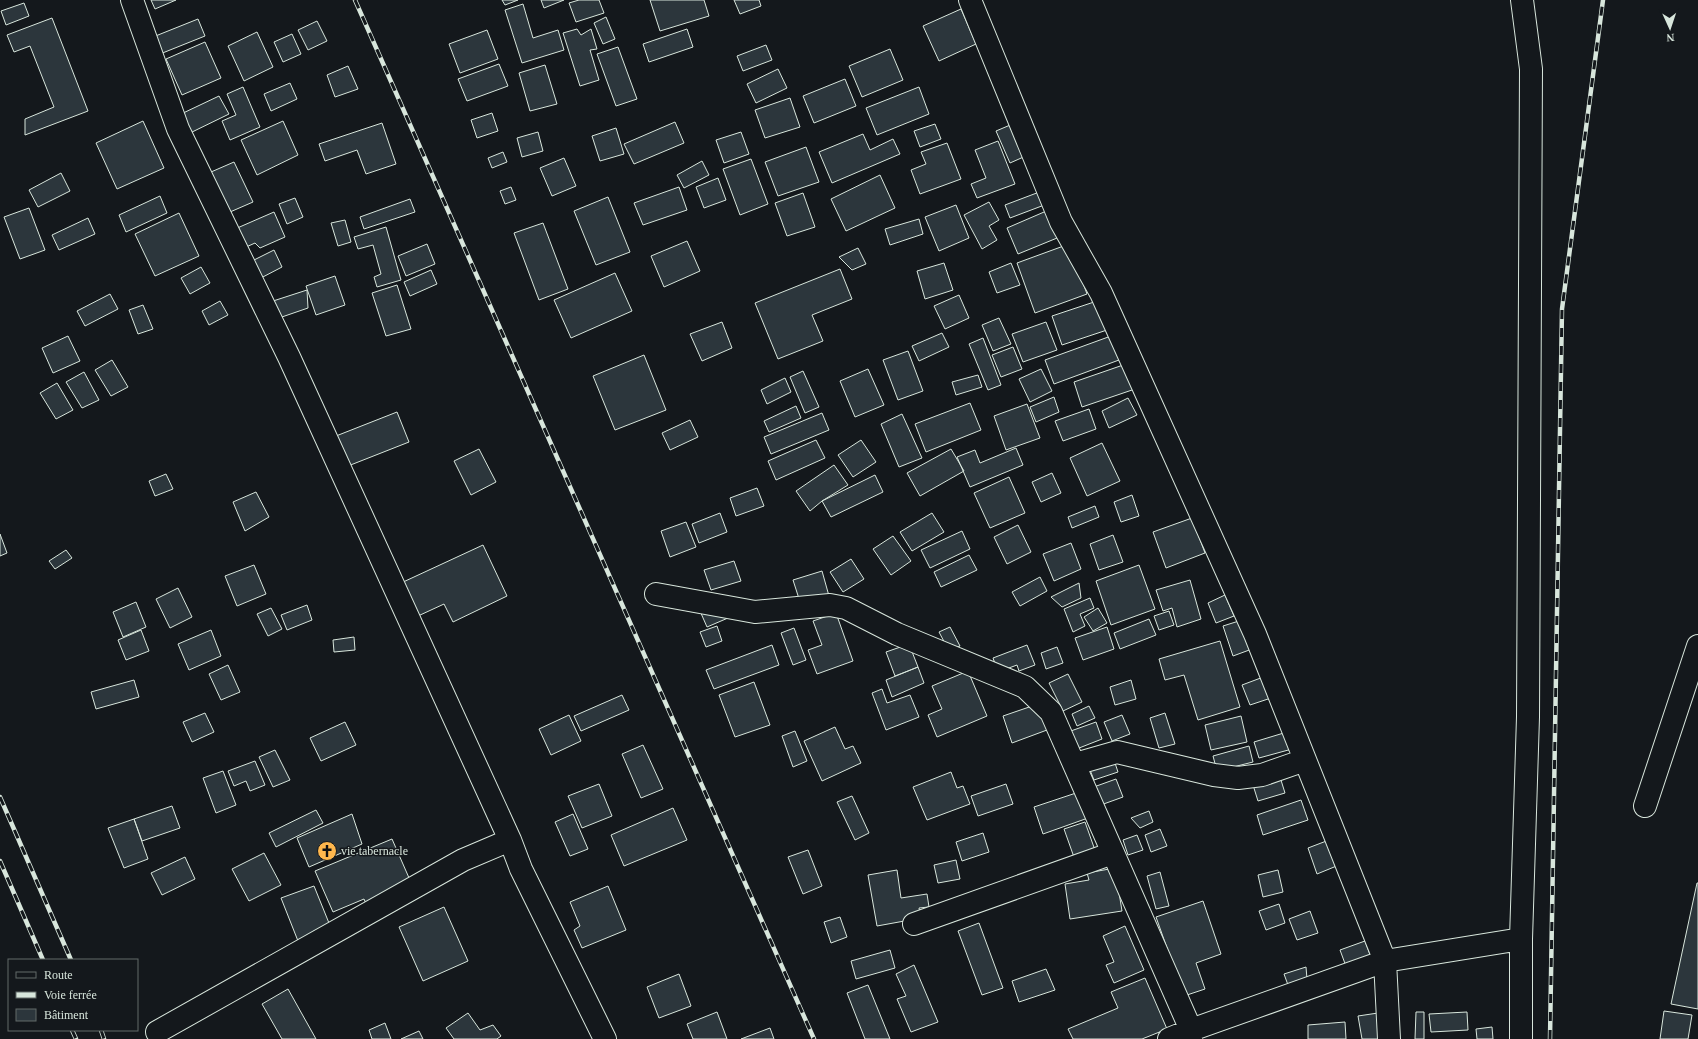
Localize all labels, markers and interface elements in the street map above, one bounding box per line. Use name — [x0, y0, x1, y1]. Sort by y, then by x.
north arrow — [1650, 8, 1690, 48]
text: N — [1666, 32, 1675, 44]
church icon: vie tabernacle — [316, 840, 338, 862]
place label: vie tabernacle — [341, 844, 408, 858]
legend — [8, 959, 138, 1031]
text: Route — [44, 968, 73, 982]
text: Voie ferrée — [44, 988, 97, 1002]
text: Bâtiment — [44, 1008, 89, 1022]

